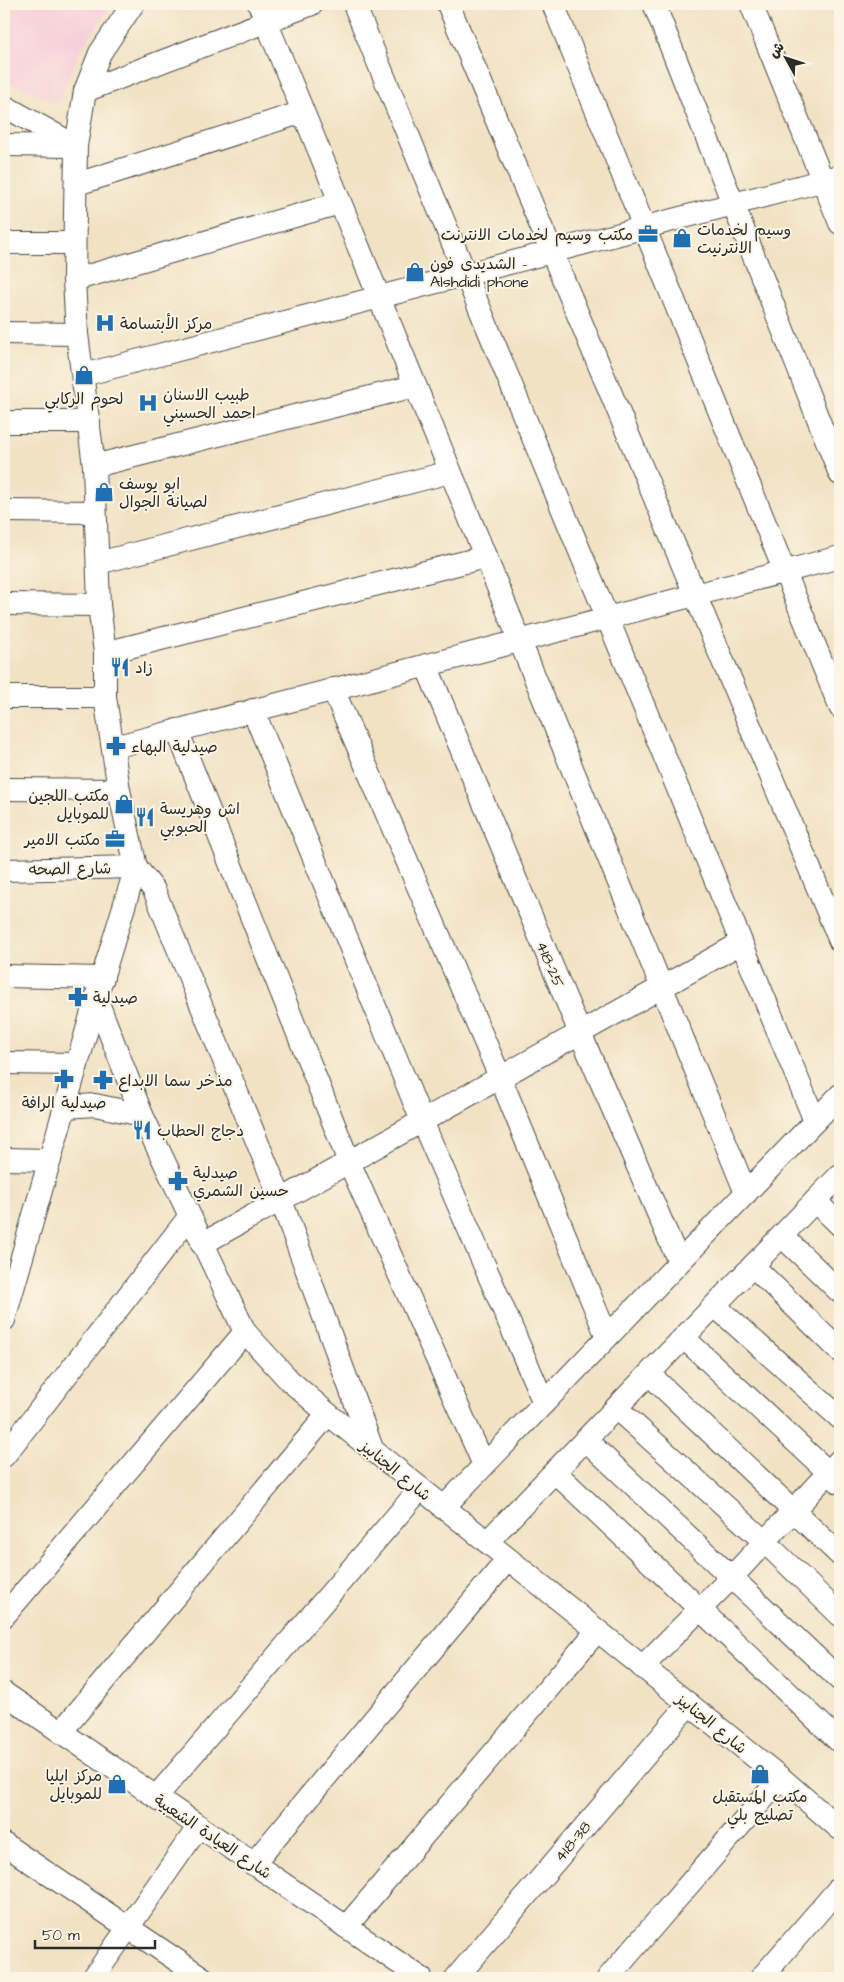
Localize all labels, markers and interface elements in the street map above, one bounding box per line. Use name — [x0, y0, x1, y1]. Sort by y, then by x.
north arrow — [762, 32, 812, 82]
text: ش — [764, 38, 789, 63]
place label: وسيم لخدمات الانترنيت — [697, 219, 791, 259]
office icon: مكتب وسيم لخدمات الانترنت — [637, 223, 659, 245]
place label: مكتب وسيم لخدمات الانترنت — [441, 224, 633, 247]
shop icon: وسيم لخدمات الانترنيت — [671, 227, 693, 249]
place label: الشديدي فون - Alshdidi phone — [430, 253, 529, 293]
shop icon: الشديدي فون - Alshdidi phone — [404, 261, 426, 283]
hospital icon: مركز الأبتسامة — [94, 312, 116, 334]
place label: مركز الأبتسامة — [120, 313, 212, 335]
shop icon: لحوم الركابي — [73, 364, 95, 386]
place label: طبيب الاسنان احمد الحسيني — [163, 384, 256, 427]
place label: لحوم الركابي — [44, 388, 124, 413]
hospital icon: طبيب الاسنان احمد الحسيني — [137, 392, 159, 414]
place label: ابو يوسف لصيانة الجوال — [119, 473, 208, 513]
shop icon: ابو يوسف لصيانة الجوال — [93, 481, 115, 503]
restaurant icon: زاد — [109, 656, 131, 678]
place label: زاد — [135, 657, 153, 679]
pharmacy icon: صيدلية البهاء — [105, 735, 127, 757]
place label: صيدلية البهاء — [131, 736, 218, 758]
place label: مكتب اللجين للموبايل — [28, 785, 109, 825]
shop icon: مكتب اللجين للموبايل — [113, 793, 135, 815]
place label: اش وهريسة الحبوبي — [160, 798, 240, 841]
restaurant icon: اش وهريسة الحبوبي — [134, 806, 156, 828]
office icon: مكتب الامير — [104, 828, 126, 850]
place label: مكتب الامير — [23, 829, 100, 851]
street label: شارع الصحه — [29, 857, 112, 881]
street label: 418-25 — [530, 938, 570, 992]
pharmacy icon: صيدلية — [67, 986, 89, 1008]
place label: صيدلية — [93, 987, 138, 1009]
pharmacy icon: صيدلية الرافة — [53, 1068, 75, 1090]
pharmacy icon: مذخر سما الابداع — [92, 1069, 114, 1091]
place label: مذخر سما الابداع — [118, 1070, 232, 1092]
place label: صيدلية الرافة — [22, 1092, 106, 1114]
restaurant icon: دجاج الحطاب — [131, 1119, 153, 1141]
place label: دجاج الحطاب — [157, 1120, 244, 1142]
place label: صيدلية حسين الشمري — [193, 1162, 289, 1202]
pharmacy icon: صيدلية حسين الشمري — [167, 1170, 189, 1192]
street label: شارع الجنابيز — [354, 1434, 435, 1506]
street label: شارع الجنابيز — [670, 1687, 751, 1759]
shop icon: مكتب المستقبل تصليح بلي — [749, 1763, 771, 1785]
place label: مركز ايليا للموبايل — [45, 1765, 102, 1805]
shop icon: مركز ايليا للموبايل — [106, 1773, 128, 1795]
place label: مكتب المستقبل تصليح بلي — [712, 1786, 808, 1829]
street label: شارع العيادة الشعبية — [149, 1789, 276, 1884]
street label: 418-38 — [549, 1817, 596, 1867]
scale bar — [35, 1917, 155, 1949]
text: 50 m — [42, 1925, 80, 1946]

